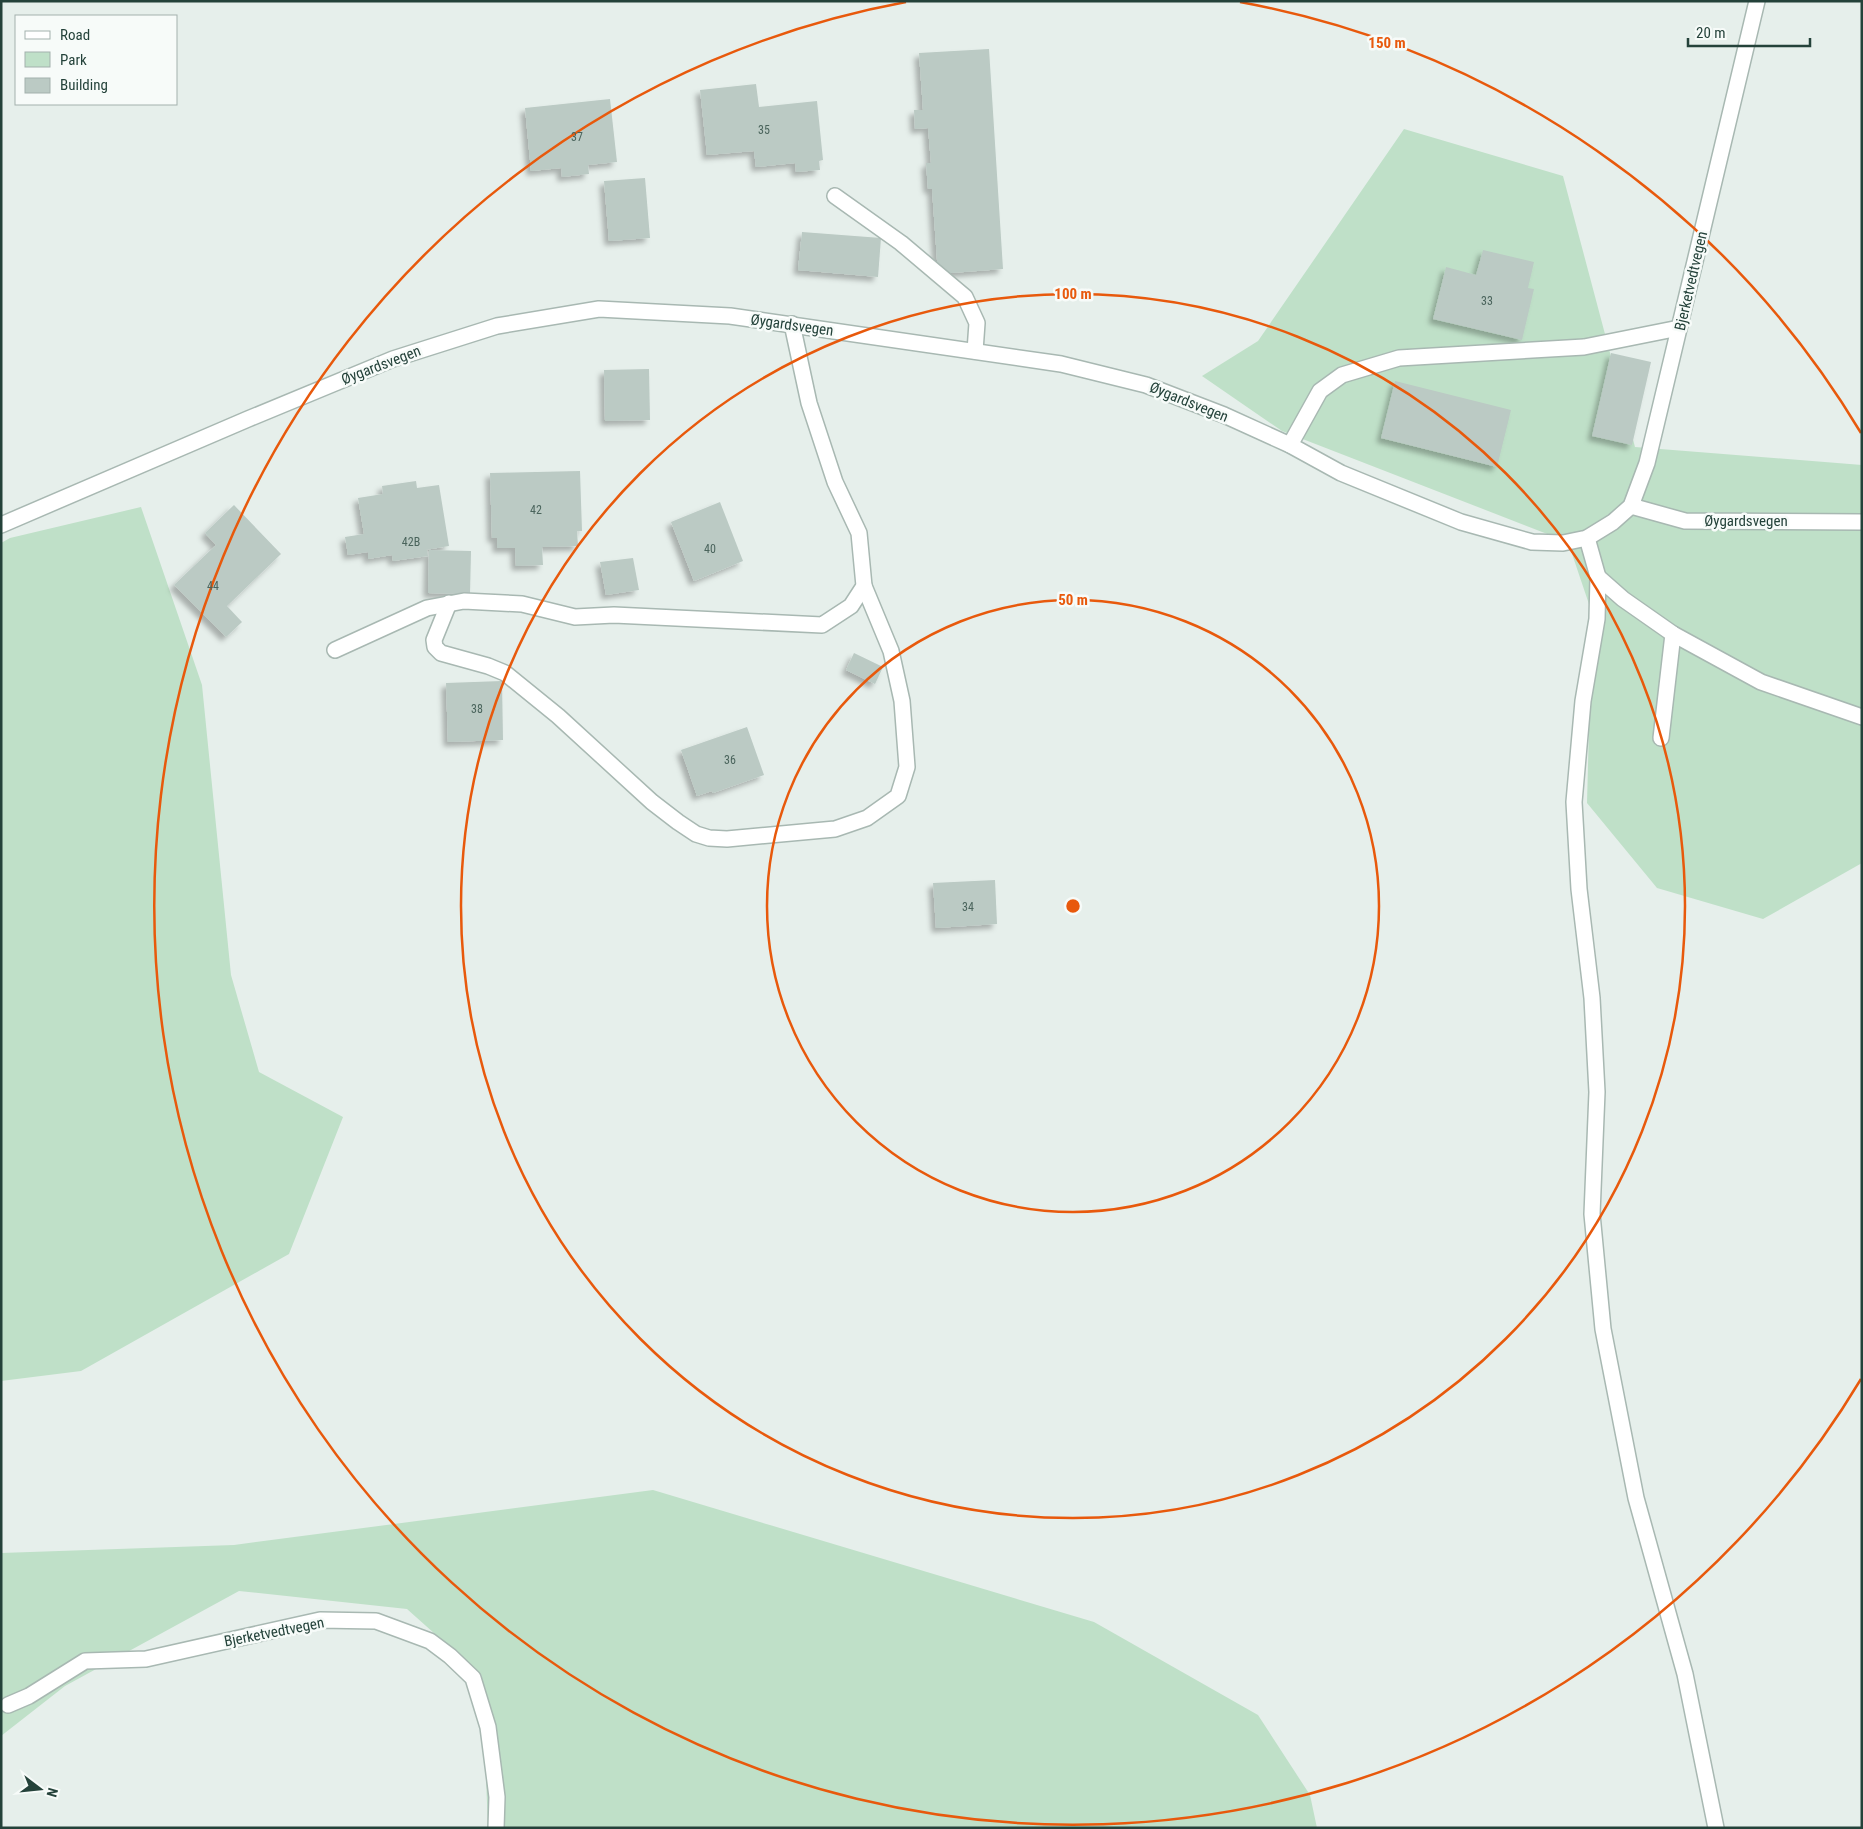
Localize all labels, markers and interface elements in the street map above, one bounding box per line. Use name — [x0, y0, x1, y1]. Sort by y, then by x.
legend — [15, 15, 178, 105]
scale bar — [1688, 15, 1810, 47]
text: 20 m — [1696, 24, 1726, 42]
text: Road — [60, 26, 90, 44]
text: 150 m — [1368, 34, 1406, 52]
text: Park — [60, 51, 87, 69]
text: Building — [60, 76, 108, 94]
house number: 35 — [758, 123, 770, 137]
house number: 37 — [571, 130, 583, 144]
street label: Bjerketvedtvegen — [1671, 230, 1711, 332]
text: 100 m — [1054, 285, 1092, 303]
house number: 33 — [1481, 294, 1493, 308]
street label: Øygardsvegen — [749, 310, 835, 340]
street label: Øygardsvegen — [339, 342, 423, 388]
street label: Øygardsvegen — [1147, 378, 1231, 426]
house number: 42 — [530, 503, 542, 517]
street label: Øygardsvegen — [1704, 512, 1788, 530]
house number: 42B — [402, 535, 420, 549]
house number: 40 — [704, 542, 716, 556]
house number: 44 — [207, 579, 219, 593]
text: 50 m — [1058, 591, 1088, 609]
house number: 38 — [471, 702, 483, 716]
house number: 36 — [724, 753, 736, 767]
centre of rings — [1064, 897, 1082, 915]
house number: 34 — [962, 900, 974, 914]
street label: Bjerketvedtvegen — [222, 1613, 326, 1651]
north arrow — [15, 1764, 65, 1814]
text: N — [44, 1786, 61, 1799]

